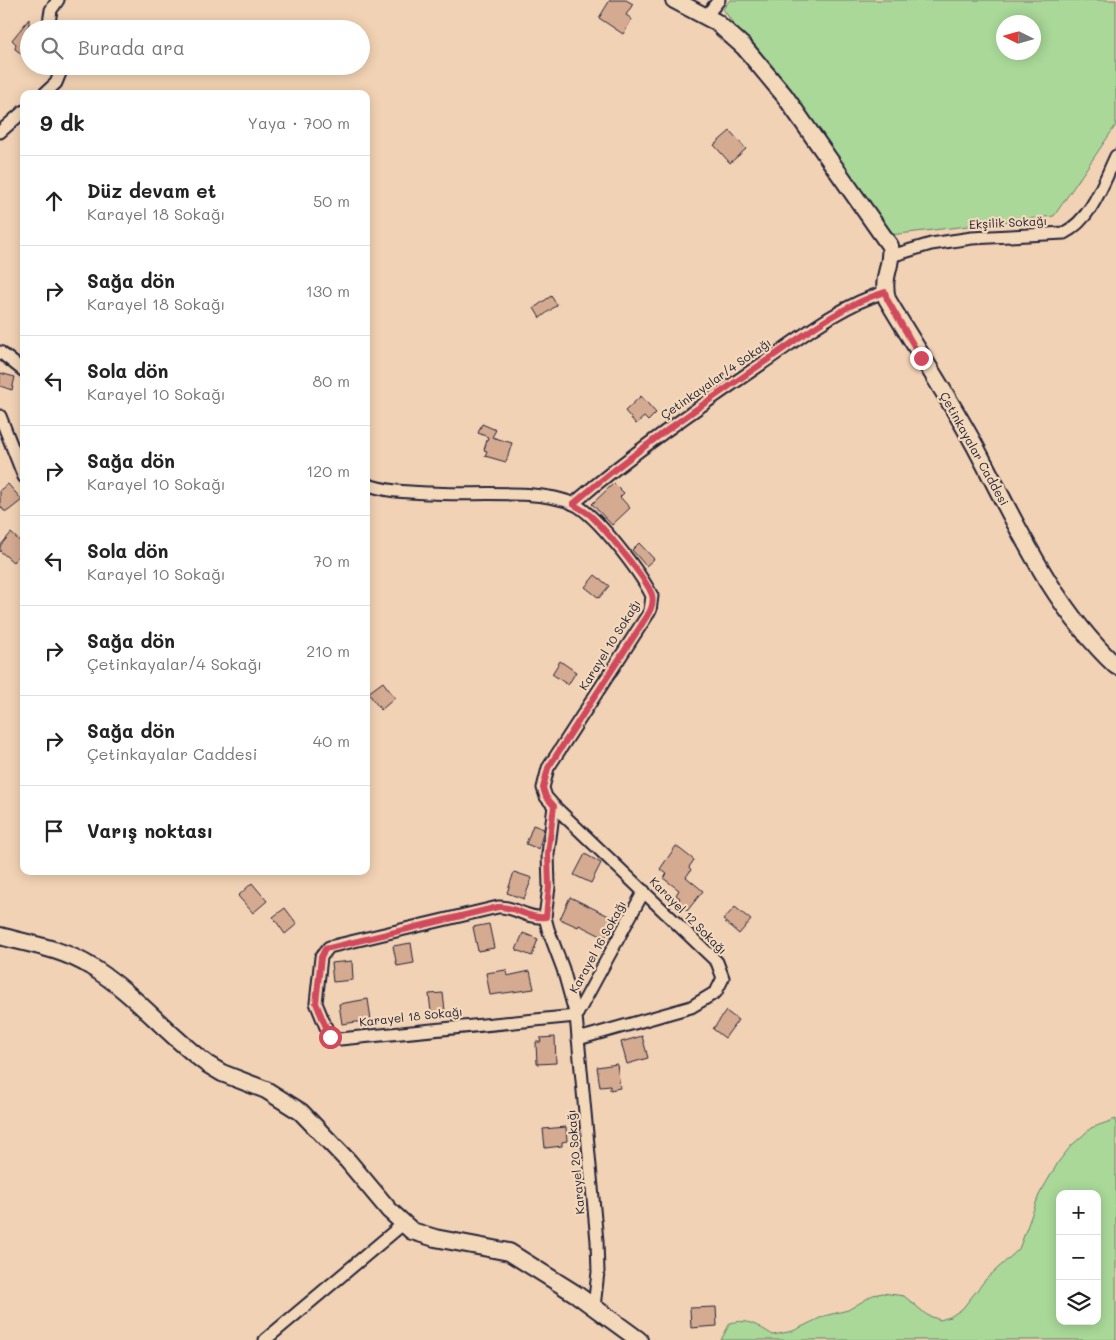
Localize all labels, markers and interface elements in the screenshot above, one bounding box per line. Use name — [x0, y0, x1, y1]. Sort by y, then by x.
north arrow — [996, 15, 1041, 60]
search box — [20, 20, 370, 75]
icon: search — [38, 34, 66, 62]
text: Burada ara — [78, 35, 185, 60]
text: 9 dk — [40, 109, 85, 136]
text: Yaya · 700 m — [248, 112, 350, 133]
text: Düz devam et — [87, 178, 216, 203]
icon: ahead — [40, 187, 68, 215]
text: 50 m — [313, 190, 350, 211]
text: Karayel 18 Sokağı — [87, 203, 225, 224]
street label: Ekşilik Sokağı — [969, 212, 1047, 232]
text: Sağa dön — [87, 268, 175, 293]
icon: right — [40, 277, 68, 305]
text: 130 m — [306, 280, 350, 301]
text: Karayel 18 Sokağı — [87, 293, 225, 314]
street label: Çetinkayalar/4 Sokağı — [657, 334, 774, 422]
route end — [910, 347, 933, 370]
text: Sola dön — [87, 358, 169, 383]
icon: left — [40, 367, 68, 395]
text: 80 m — [313, 370, 350, 391]
text: Karayel 10 Sokağı — [87, 383, 225, 404]
street label: Çetinkayalar Caddesi — [937, 389, 1013, 508]
text: Sağa dön — [87, 448, 175, 473]
icon: right — [40, 457, 68, 485]
text: 120 m — [306, 460, 350, 481]
text: Karayel 10 Sokağı — [87, 473, 225, 494]
text: Sola dön — [87, 538, 169, 563]
icon: left — [40, 547, 68, 575]
text: 70 m — [313, 550, 350, 571]
text: Karayel 10 Sokağı — [87, 563, 225, 584]
street label: Karayel 10 Sokağı — [575, 596, 643, 693]
text: Sağa dön — [87, 628, 175, 653]
icon: right — [40, 637, 68, 665]
text: 210 m — [306, 640, 350, 661]
text: Çetinkayalar/4 Sokağı — [87, 653, 262, 674]
text: Sağa dön — [87, 718, 175, 743]
icon: right — [40, 727, 68, 755]
text: 40 m — [313, 730, 350, 751]
text: Çetinkayalar Caddesi — [87, 743, 257, 764]
icon: arrive — [40, 817, 68, 845]
text: Varış noktası — [87, 818, 213, 843]
street label: Karayel 12 Sokağı — [647, 873, 731, 957]
street label: Karayel 16 Sokağı — [565, 897, 629, 996]
street label: Karayel 18 Sokağı — [358, 1003, 463, 1029]
route start — [319, 1026, 342, 1049]
street label: Karayel 20 Sokağı — [562, 1109, 588, 1215]
map controls — [1056, 1190, 1101, 1325]
button: + — [1056, 1190, 1101, 1235]
button: − — [1056, 1235, 1101, 1280]
button: layers — [1056, 1280, 1101, 1325]

